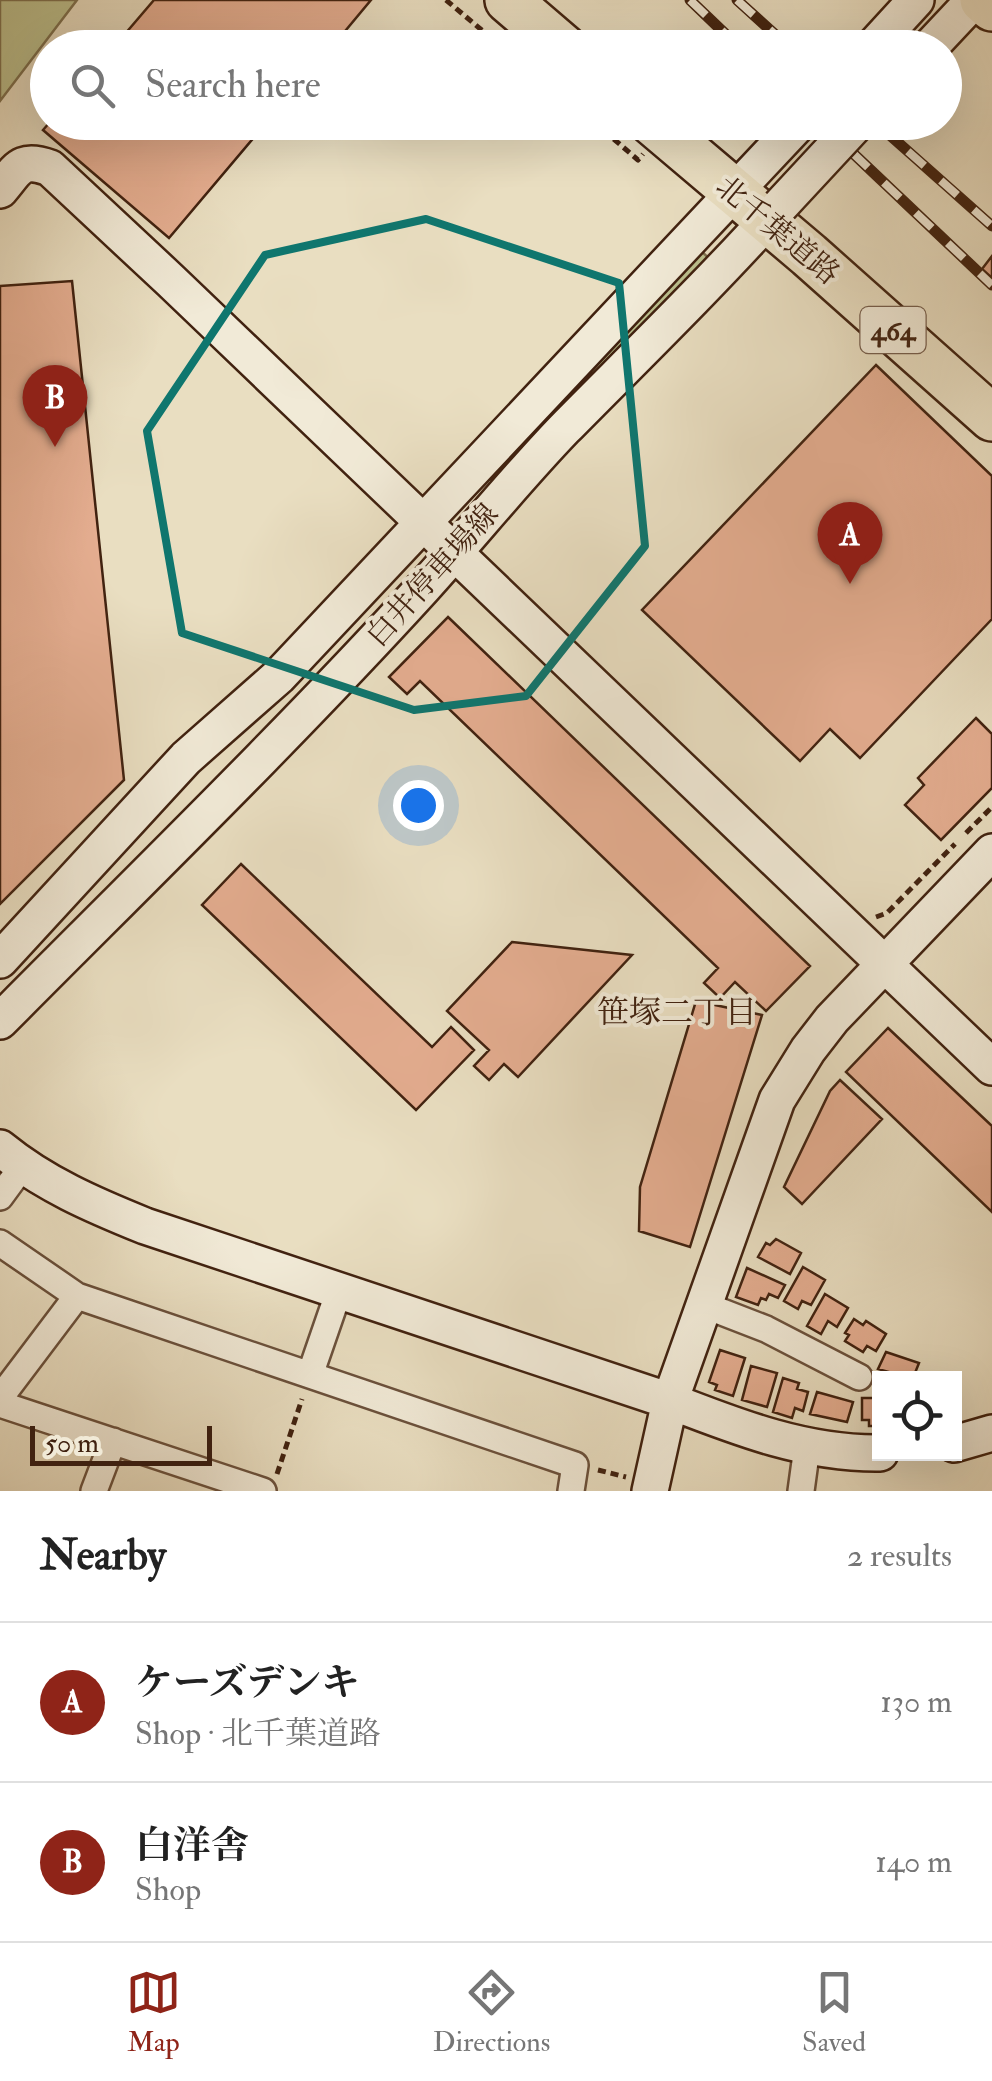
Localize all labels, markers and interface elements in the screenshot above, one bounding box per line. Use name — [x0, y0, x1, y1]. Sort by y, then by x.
search box — [30, 30, 962, 140]
icon: search — [65, 58, 120, 113]
text: Search here — [145, 61, 321, 109]
street label: 北千葉道路 — [708, 168, 847, 293]
road number: 464 — [860, 307, 926, 353]
pin: B — [22, 364, 88, 447]
street label: 白井停車場線 — [358, 496, 506, 655]
pin: A — [818, 502, 882, 584]
your location — [393, 780, 444, 831]
district label: 笹塚二丁目 — [597, 993, 757, 1033]
map controls — [872, 1371, 962, 1461]
button: locate — [872, 1371, 962, 1461]
scale bar — [30, 1421, 212, 1466]
text: 50 m — [45, 1426, 99, 1461]
text: Nearby — [40, 1530, 166, 1582]
text: 2 results — [847, 1536, 952, 1576]
text: ケーズデンキ — [135, 1659, 360, 1707]
text: A — [62, 1682, 83, 1722]
text: 130 m — [880, 1682, 952, 1722]
text: Shop · 北千葉道路 — [135, 1714, 381, 1754]
text: 白洋舎 — [135, 1822, 249, 1870]
text: B — [62, 1842, 83, 1882]
text: 140 m — [875, 1842, 952, 1882]
text: Shop — [135, 1870, 201, 1910]
tab: Map — [126, 1965, 181, 2060]
tab: Directions — [433, 1965, 550, 2060]
tab: Saved — [802, 1965, 866, 2060]

